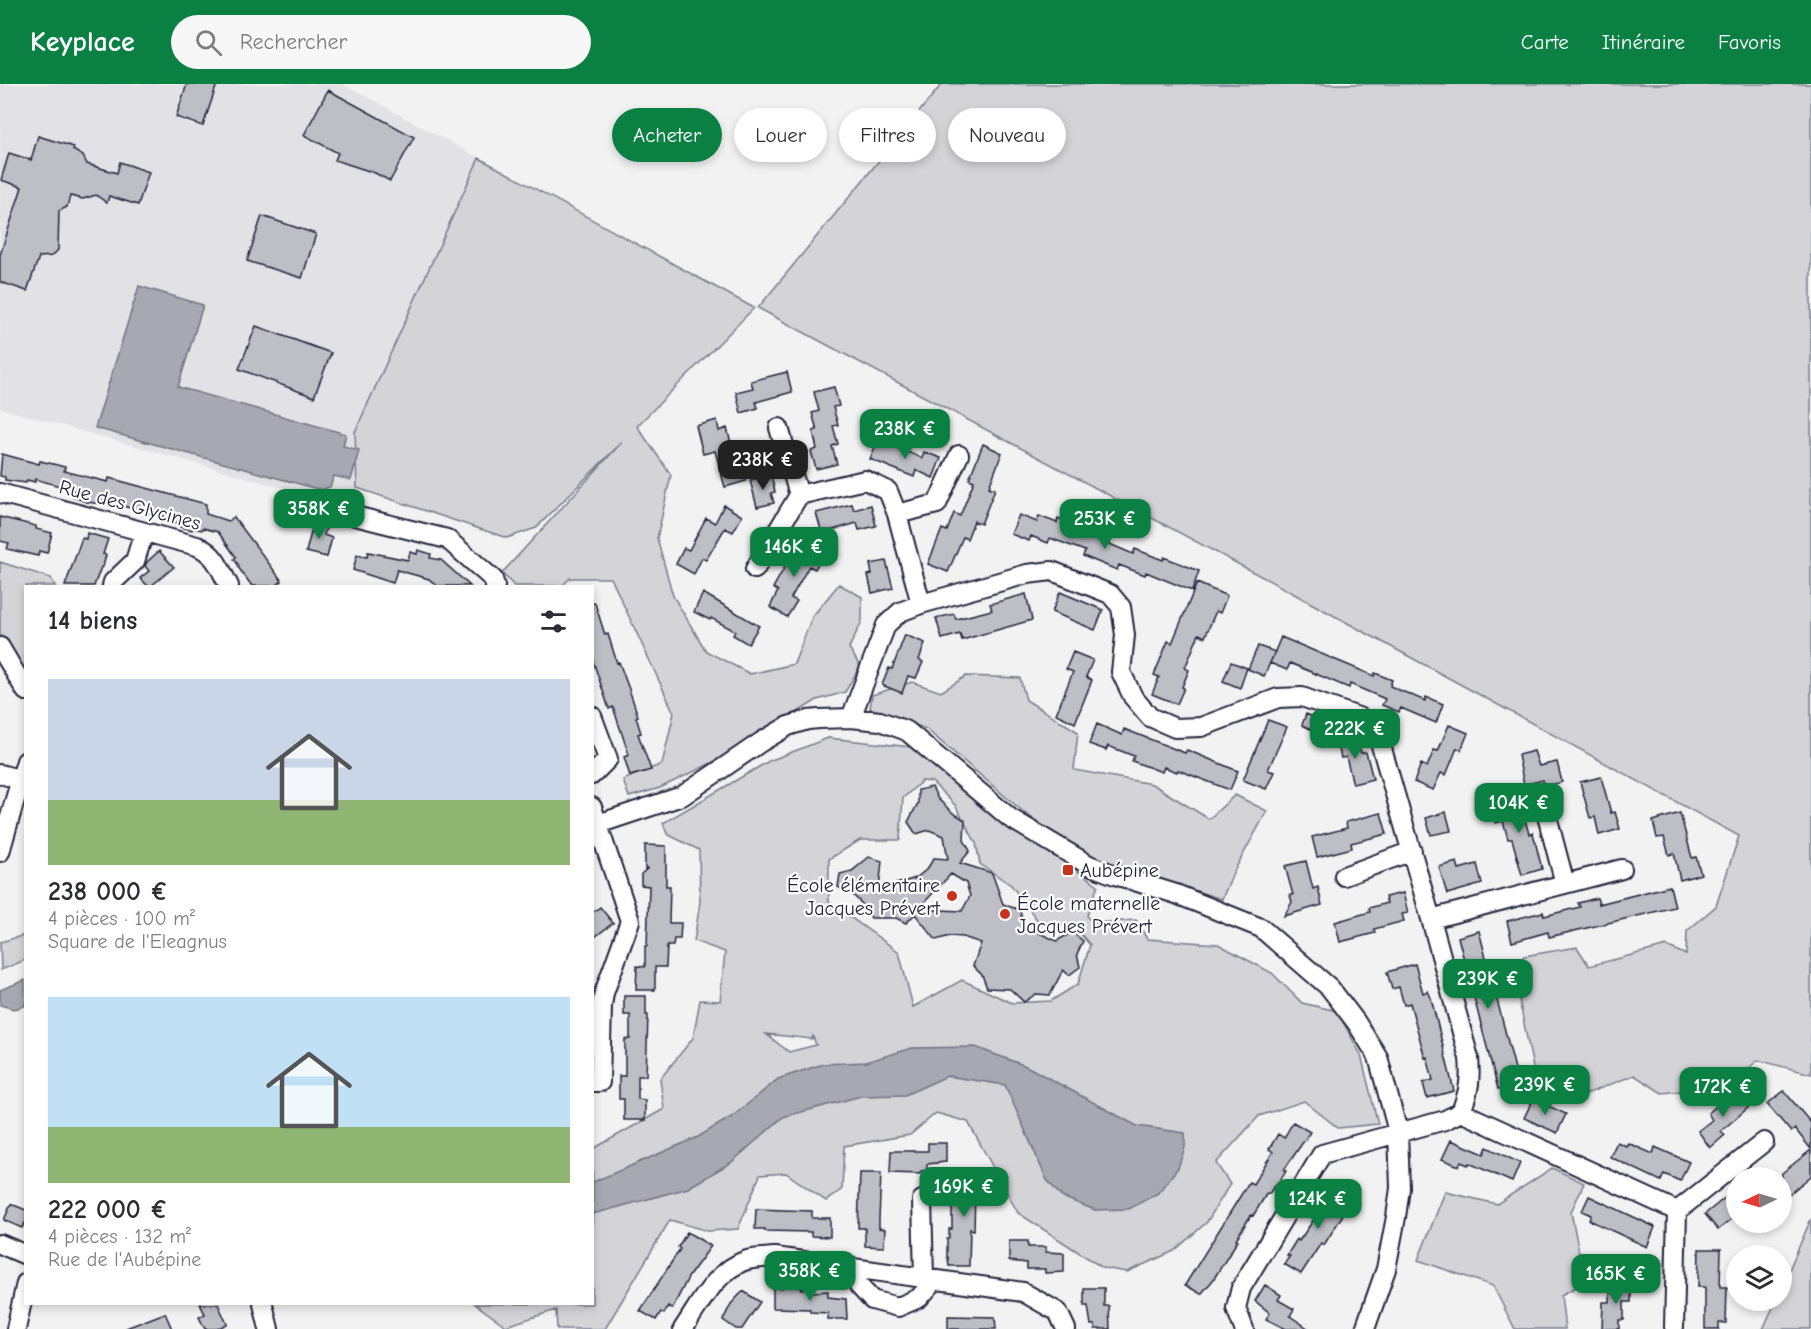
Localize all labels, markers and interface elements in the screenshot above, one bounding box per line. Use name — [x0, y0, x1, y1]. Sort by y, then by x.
search box — [171, 15, 591, 69]
text: Keyplace — [30, 26, 135, 58]
icon: search — [192, 26, 225, 59]
text: Rechercher — [240, 29, 347, 55]
text: Carte — [1521, 30, 1569, 54]
text: Itinéraire — [1602, 30, 1685, 54]
text: Favoris — [1718, 30, 1781, 54]
chip: Acheter — [612, 108, 722, 162]
chip: Louer — [734, 108, 827, 162]
chip: Filtres — [839, 108, 936, 162]
chip: Nouveau — [948, 108, 1066, 162]
pin: 238K € — [856, 409, 954, 460]
text: 238K € — [874, 417, 936, 440]
pin: 238K € — [714, 440, 812, 491]
text: 238K € — [732, 448, 794, 471]
street label: Rue des Glycines — [57, 475, 203, 535]
pin: 358K € — [270, 489, 368, 540]
text: 358K € — [288, 497, 350, 520]
pin: 253K € — [1056, 499, 1154, 550]
text: 253K € — [1074, 507, 1136, 530]
pin: 146K € — [745, 527, 843, 578]
text: 146K € — [764, 535, 824, 558]
icon: filters — [537, 605, 570, 638]
text: 14 biens — [48, 606, 137, 636]
pin: 222K € — [1306, 709, 1404, 760]
text: 222K € — [1324, 717, 1386, 740]
icon: home — [255, 718, 363, 826]
pin: 104K € — [1470, 783, 1568, 834]
text: 104K € — [1489, 791, 1549, 814]
place label: Aubépine — [1080, 859, 1159, 882]
marker: Aubépine — [1061, 863, 1075, 877]
place label: École élémentaire Jacques Prévert — [787, 874, 941, 920]
text: 238 000 € — [48, 877, 168, 907]
marker: École élémentaire Jacques Prévert — [945, 889, 959, 903]
place label: École maternelle Jacques Prévert — [1017, 892, 1160, 938]
text: 4 pièces · 100 m² — [48, 907, 195, 930]
marker: École maternelle Jacques Prévert — [998, 907, 1012, 921]
text: Square de l'Eleagnus — [48, 930, 227, 953]
pin: 239K € — [1439, 959, 1537, 1010]
text: 239K € — [1457, 967, 1519, 990]
icon: home — [255, 1036, 363, 1144]
pin: 239K € — [1496, 1065, 1594, 1116]
pin: 172K € — [1674, 1067, 1772, 1118]
text: 239K € — [1514, 1073, 1576, 1096]
text: 172K € — [1694, 1075, 1752, 1098]
pin: 169K € — [915, 1167, 1013, 1218]
north arrow — [1726, 1167, 1792, 1233]
map controls — [1726, 1167, 1792, 1311]
text: 169K € — [934, 1175, 994, 1198]
pin: 124K € — [1269, 1179, 1367, 1230]
text: 124K € — [1289, 1187, 1347, 1210]
text: 222 000 € — [48, 1195, 168, 1225]
text: 4 pièces · 132 m² — [48, 1225, 191, 1248]
button: layers — [1726, 1245, 1792, 1311]
text: Rue de l'Aubépine — [48, 1248, 201, 1271]
pin: 358K € — [761, 1251, 859, 1302]
pin: 165K € — [1567, 1254, 1665, 1305]
text: 358K € — [779, 1259, 841, 1282]
text: 165K € — [1585, 1262, 1647, 1285]

